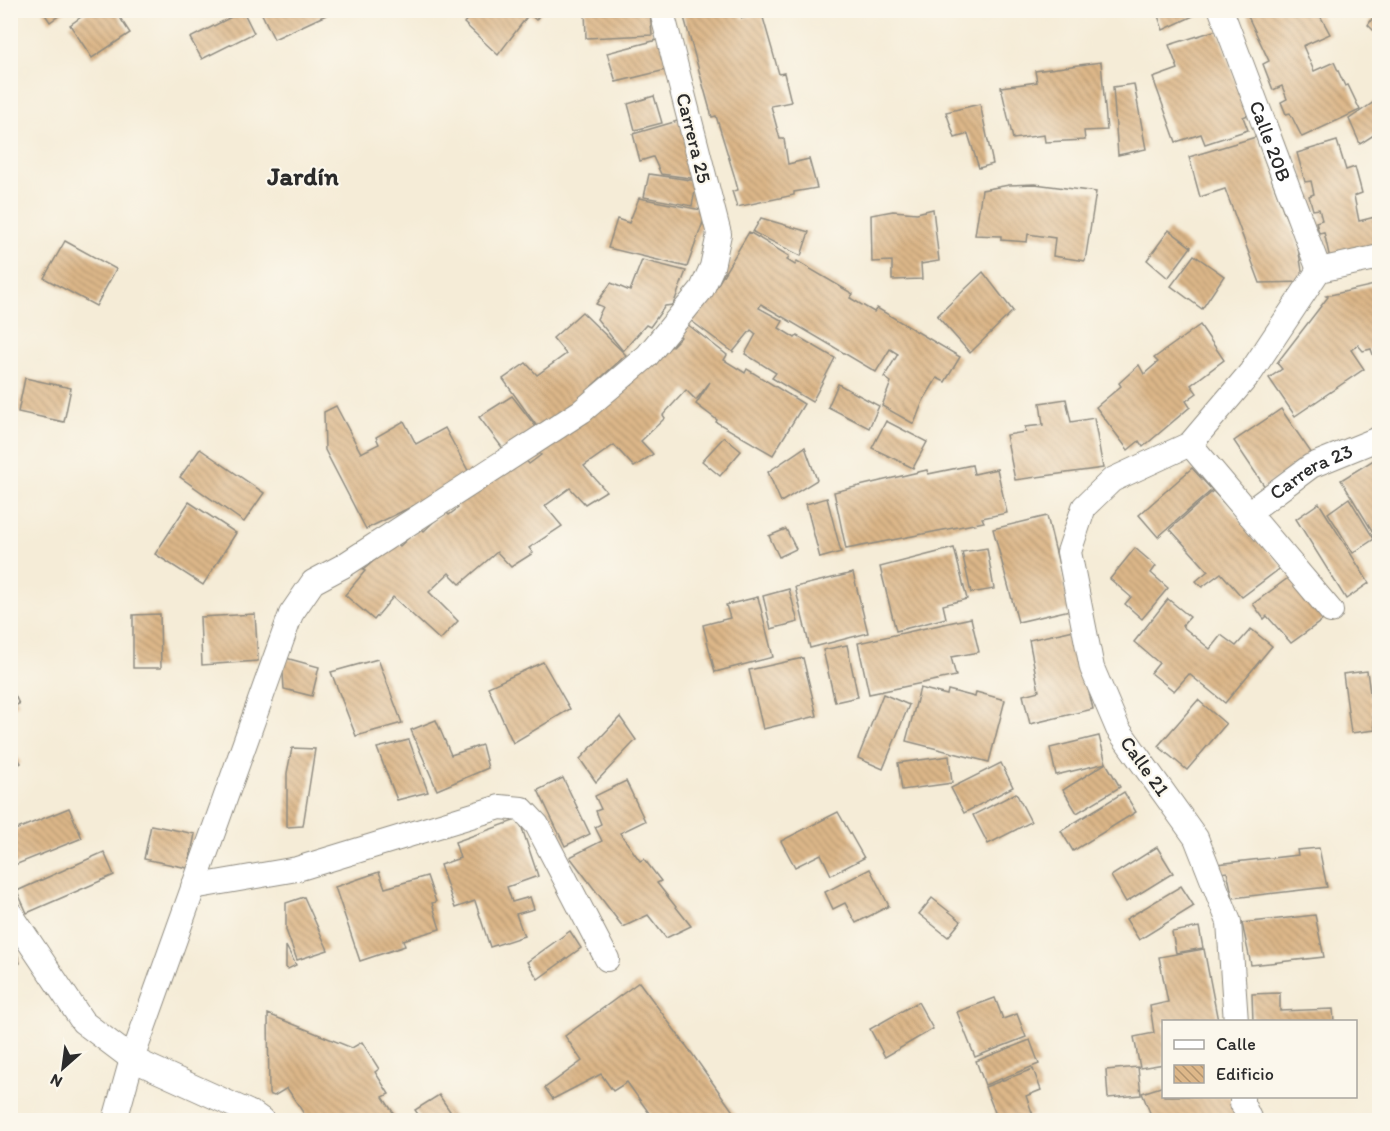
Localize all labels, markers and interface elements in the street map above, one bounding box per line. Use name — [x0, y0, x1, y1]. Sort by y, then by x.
street label: Carrera 25 — [671, 90, 717, 186]
street label: Calle 20B — [1244, 97, 1297, 185]
district label: Jardín — [266, 160, 339, 192]
street label: Carrera 23 — [1265, 438, 1356, 505]
street label: Calle 21 — [1115, 731, 1175, 801]
legend — [1162, 1020, 1357, 1098]
text: Calle — [1216, 1033, 1256, 1055]
north arrow — [33, 1038, 93, 1098]
text: Edificio — [1216, 1063, 1274, 1085]
text: N — [47, 1070, 65, 1092]

